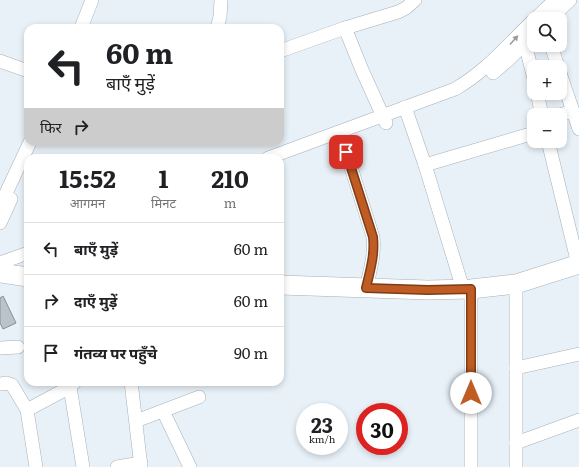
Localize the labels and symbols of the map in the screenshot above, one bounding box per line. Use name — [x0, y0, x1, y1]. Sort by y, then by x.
one-way arrow — [509, 35, 518, 44]
pin — [329, 135, 363, 169]
position arrow — [450, 372, 492, 414]
speed limit sign: 30 — [356, 403, 408, 455]

